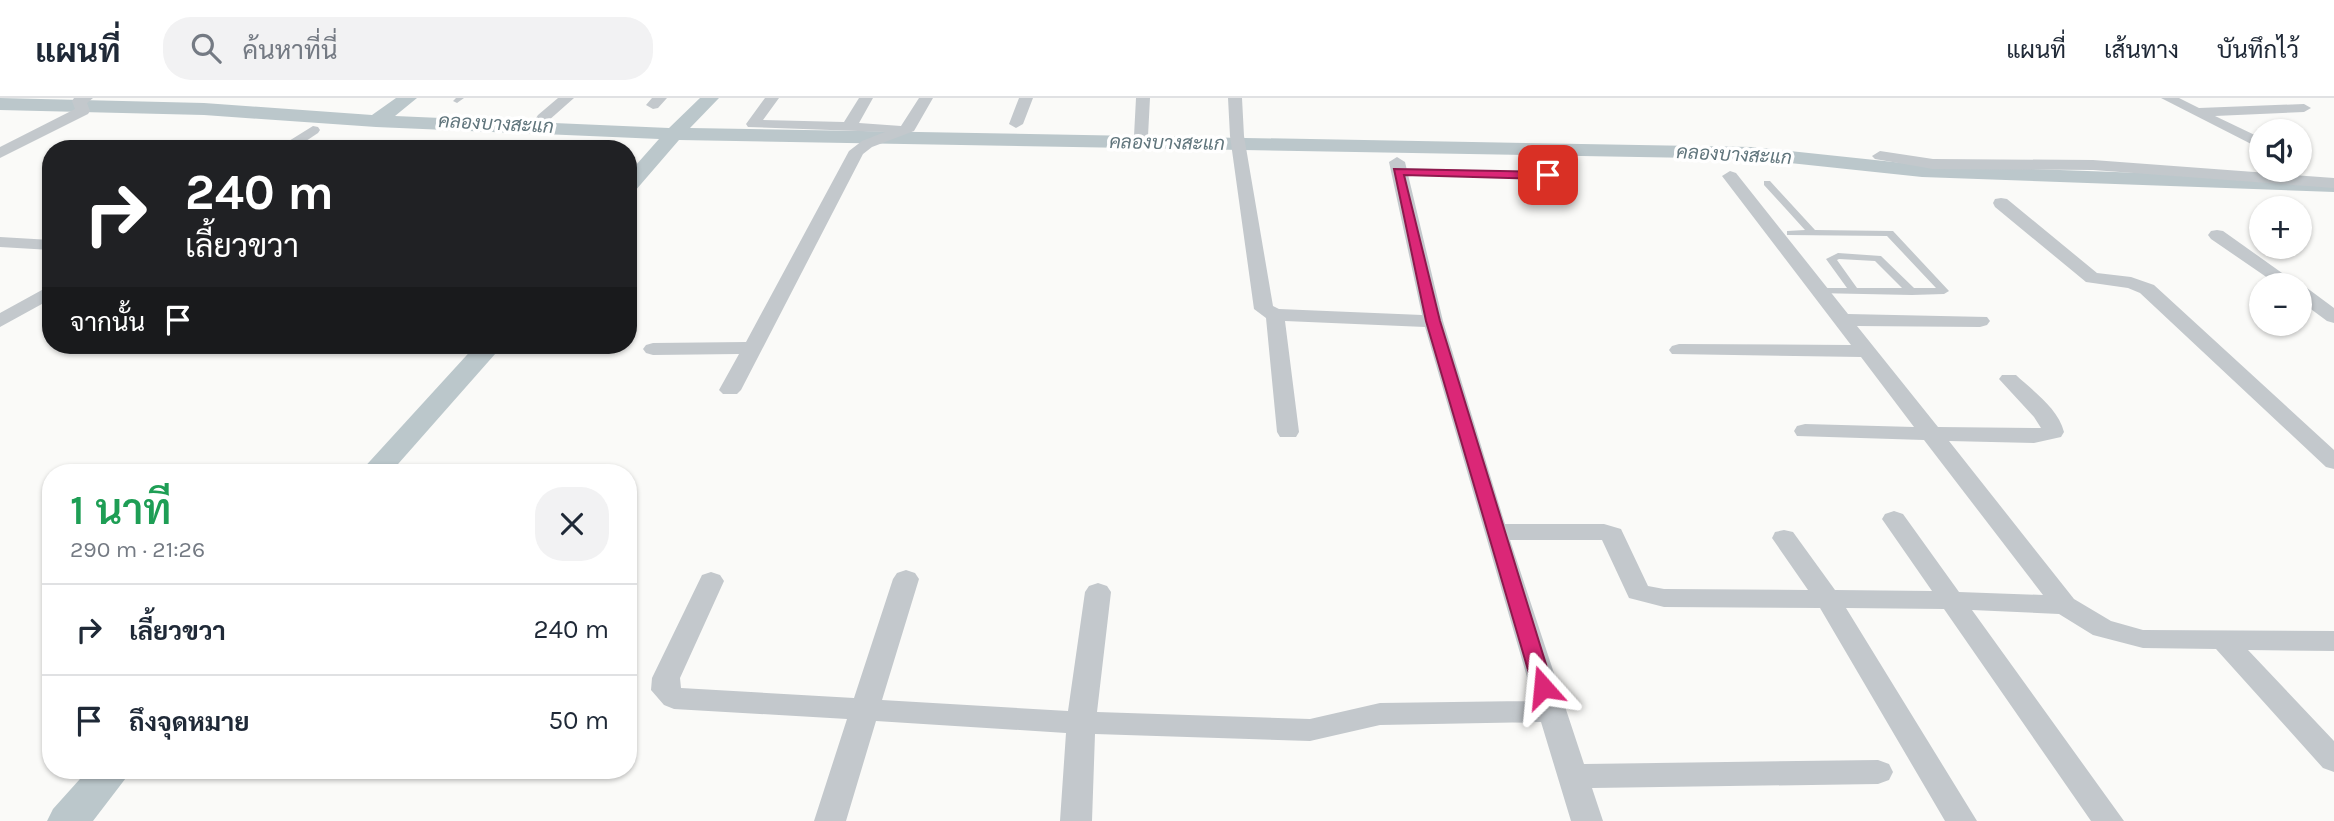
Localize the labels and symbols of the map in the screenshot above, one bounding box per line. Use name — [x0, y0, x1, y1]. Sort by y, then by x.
water label: คลองบางสะแก — [438, 110, 554, 138]
water label: คลองบางสะแก — [1109, 131, 1225, 155]
water label: คลองบางสะแก — [1676, 141, 1792, 169]
pin — [1518, 145, 1578, 205]
position arrow — [1506, 650, 1580, 724]

